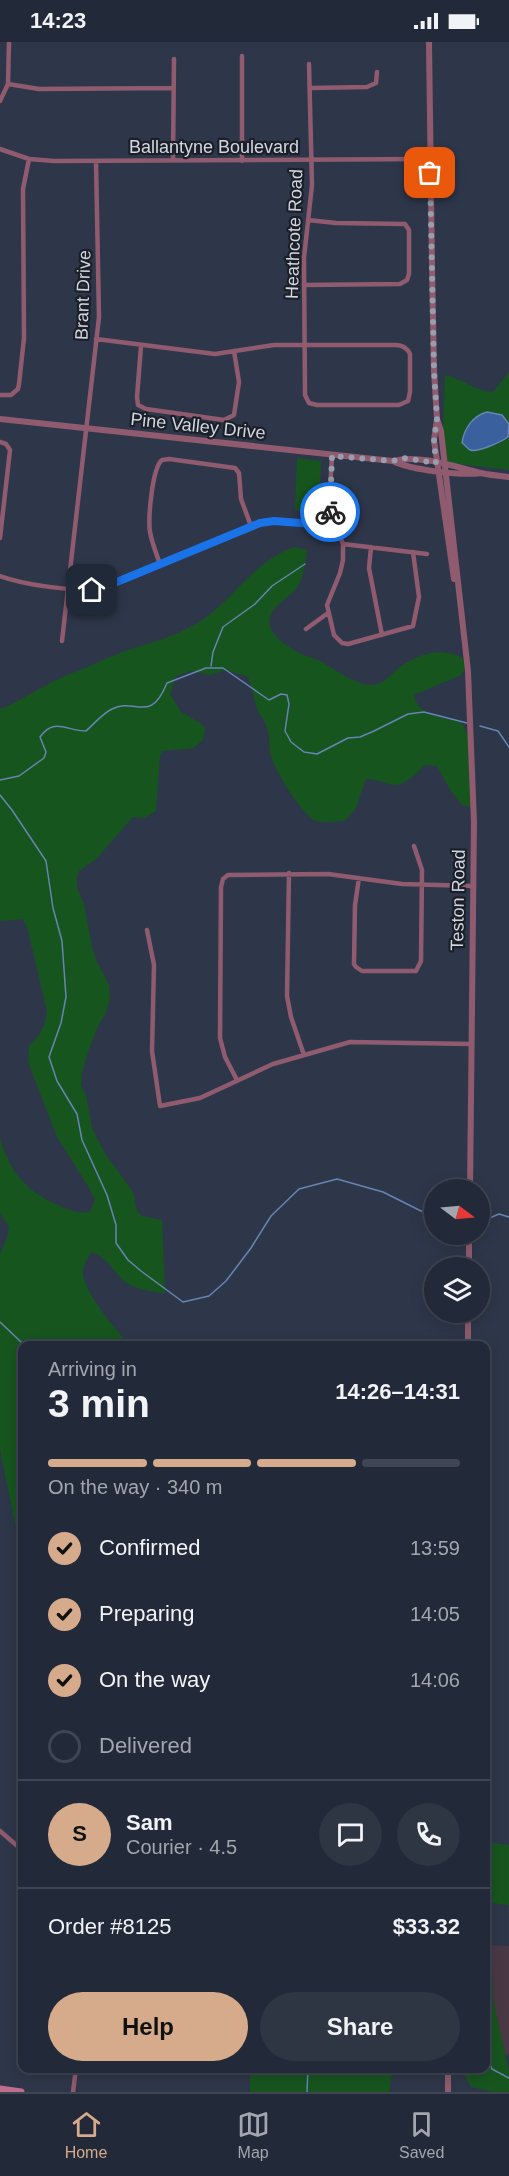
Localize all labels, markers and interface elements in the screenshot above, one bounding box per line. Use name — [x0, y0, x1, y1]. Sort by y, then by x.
text: 14:23 — [30, 8, 86, 33]
street label: Ballantyne Boulevard — [129, 137, 299, 157]
pin — [404, 147, 455, 198]
icon: bag — [413, 156, 446, 189]
street label: Heathcote Road — [282, 169, 306, 299]
street label: Brant Drive — [71, 250, 95, 340]
street label: Pine Valley Drive — [129, 409, 267, 443]
courier — [300, 482, 360, 542]
icon: bike — [314, 496, 347, 529]
pin — [66, 564, 117, 615]
icon: home — [75, 573, 108, 606]
street label: Teston Road — [447, 849, 469, 951]
north arrow — [424, 1179, 490, 1245]
map controls — [424, 1179, 490, 1323]
button: layers — [424, 1257, 490, 1323]
text: Arriving in — [48, 1358, 137, 1380]
text: 14:26–14:31 — [335, 1379, 460, 1404]
text: 3 min — [48, 1382, 150, 1425]
text: On the way · 340 m — [48, 1476, 223, 1498]
icon: check — [48, 1532, 81, 1565]
text: Confirmed — [99, 1535, 200, 1560]
text: 13:59 — [410, 1537, 460, 1559]
icon: check — [48, 1598, 81, 1631]
text: Preparing — [99, 1601, 194, 1626]
text: 14:05 — [410, 1603, 460, 1625]
icon: check — [48, 1664, 81, 1697]
text: On the way — [99, 1667, 210, 1692]
text: 14:06 — [410, 1669, 460, 1691]
text: Delivered — [99, 1733, 192, 1758]
button: chat — [319, 1803, 382, 1866]
button: phone — [397, 1803, 460, 1866]
text: Sam — [126, 1810, 172, 1835]
text: S — [72, 1821, 87, 1846]
text: Courier · 4.5 — [126, 1836, 237, 1858]
text: Order #8125 — [48, 1914, 172, 1939]
text: $33.32 — [393, 1914, 460, 1939]
button: Help — [48, 1992, 248, 2061]
button: Share — [260, 1992, 460, 2061]
tab: Home — [65, 2108, 107, 2162]
tab: Map — [237, 2108, 270, 2162]
tab: Saved — [399, 2108, 444, 2162]

